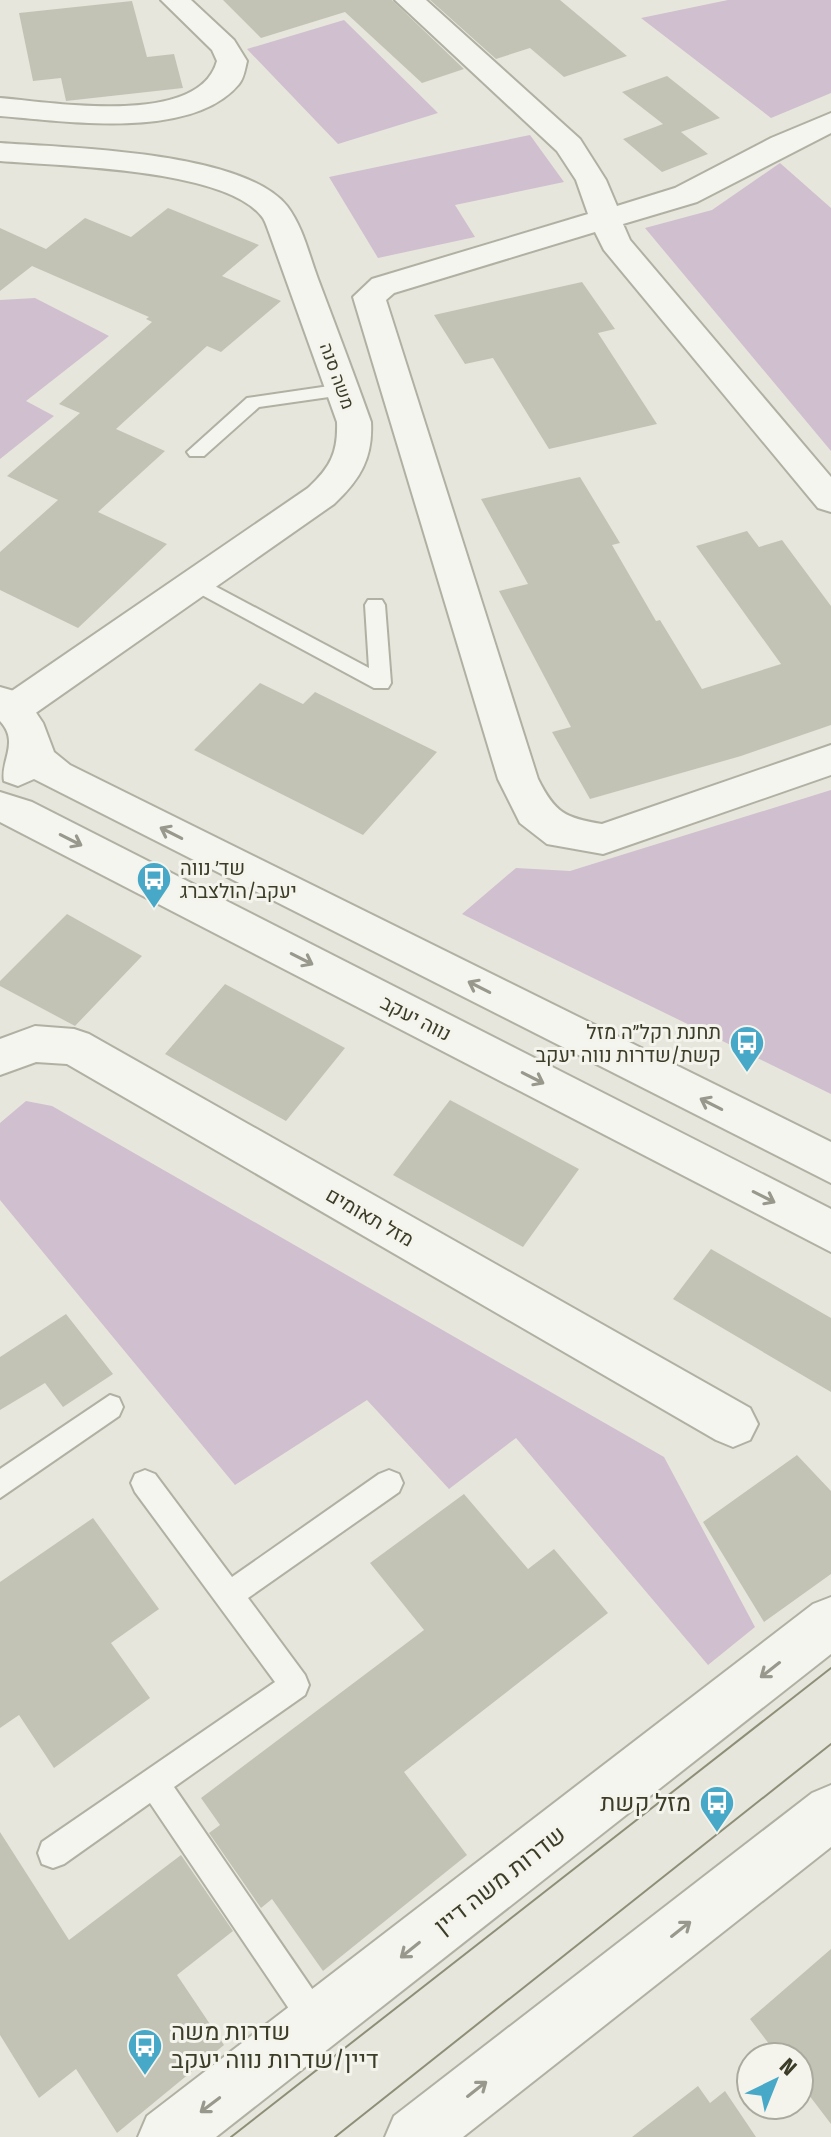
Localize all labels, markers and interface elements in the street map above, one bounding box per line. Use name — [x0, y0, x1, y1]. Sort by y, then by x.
street label: משה סנה — [315, 340, 359, 412]
one-way arrow — [160, 825, 184, 840]
one-way arrow — [58, 832, 82, 848]
place label: שד׳ נווה יעקב/הולצברג — [180, 856, 297, 903]
bus stop icon: שד׳ נווה יעקב/הולצברג — [135, 860, 173, 910]
one-way arrow — [289, 951, 313, 967]
one-way arrow — [467, 979, 491, 994]
street label: נווה יעקב — [377, 990, 455, 1046]
place label: תחנת רקל״ה מזל קשת/שדרות נווה יעקב — [536, 1020, 721, 1067]
bus stop icon: תחנת רקל״ה מזל קשת/שדרות נווה יעקב — [728, 1024, 766, 1074]
one-way arrow — [520, 1070, 544, 1086]
one-way arrow — [700, 1095, 724, 1111]
street label: מזל תאומים — [322, 1182, 418, 1252]
one-way arrow — [752, 1189, 776, 1205]
one-way arrow — [759, 1662, 781, 1679]
bus stop icon: מזל קשת — [698, 1784, 736, 1834]
place label: מזל קשת — [600, 1789, 691, 1817]
street label: שדרות משה דיין — [429, 1820, 571, 1940]
one-way arrow — [670, 1920, 691, 1937]
one-way arrow — [400, 1942, 421, 1959]
place label: שדרות משה דיין/שדרות נווה יעקב — [171, 2018, 378, 2074]
bus stop icon: שדרות משה דיין/שדרות נווה יעקב — [126, 2027, 164, 2077]
north arrow — [735, 2041, 815, 2121]
text: N — [774, 2052, 802, 2081]
one-way arrow — [466, 2080, 487, 2097]
one-way arrow — [200, 2096, 221, 2113]

